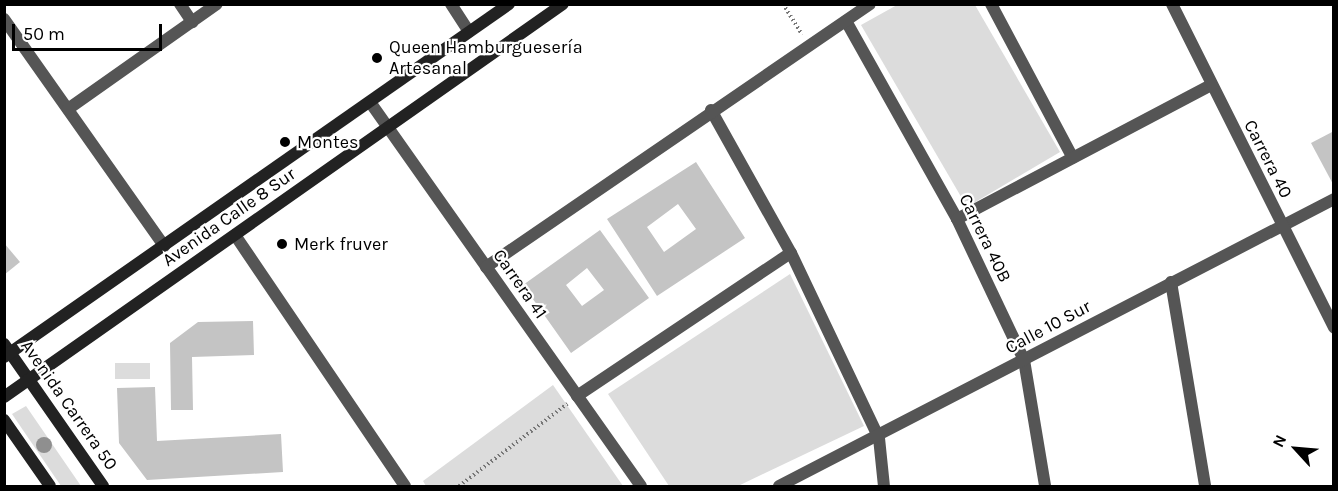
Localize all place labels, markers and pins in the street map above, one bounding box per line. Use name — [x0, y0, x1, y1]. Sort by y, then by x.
place label: Queen Hamburguesería Artesanal — [389, 37, 583, 80]
marker: Queen Hamburguesería Artesanal — [370, 51, 384, 65]
place label: Montes — [297, 131, 358, 153]
marker: Montes — [278, 135, 292, 149]
place label: Merk fruver — [294, 233, 388, 255]
marker: Merk fruver — [275, 237, 289, 251]

